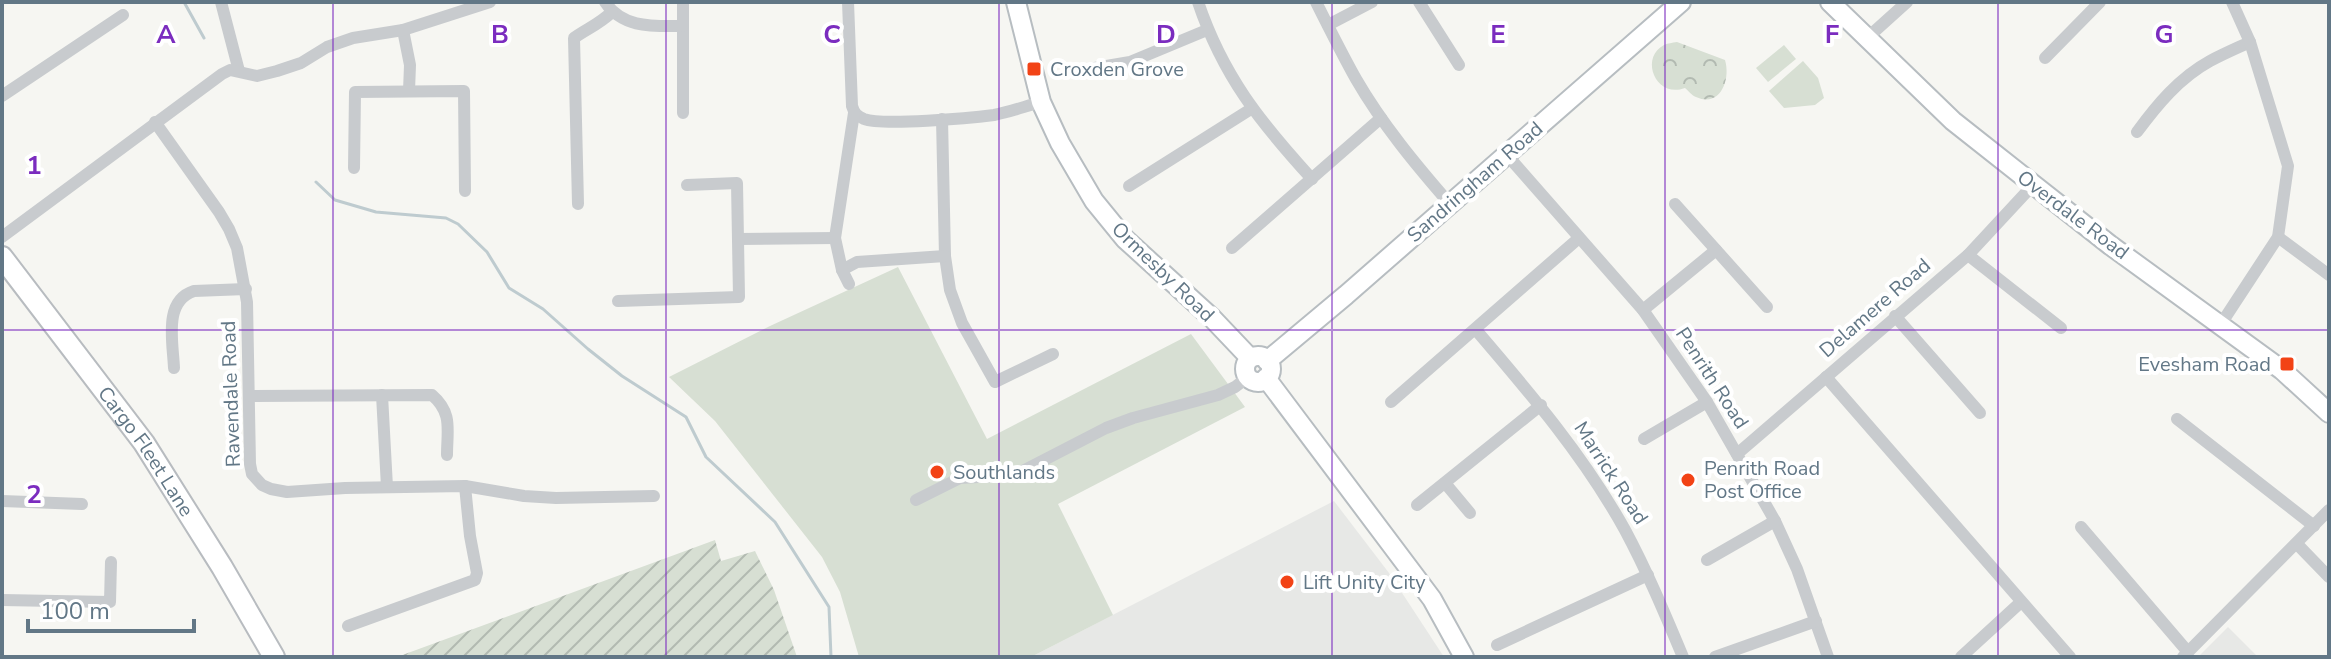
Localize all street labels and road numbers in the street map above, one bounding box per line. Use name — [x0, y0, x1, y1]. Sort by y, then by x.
street label: Sandringham Road — [1401, 116, 1549, 248]
street label: Overdale Road — [2012, 164, 2134, 266]
street label: Ormesby Road — [1106, 216, 1220, 328]
street label: Delamere Road — [1814, 252, 1936, 364]
street label: Ravendale Road — [215, 320, 247, 468]
street label: Penrith Road — [1669, 322, 1755, 434]
street label: Cargo Fleet Lane — [92, 381, 200, 522]
street label: Marrick Road — [1568, 416, 1654, 530]

